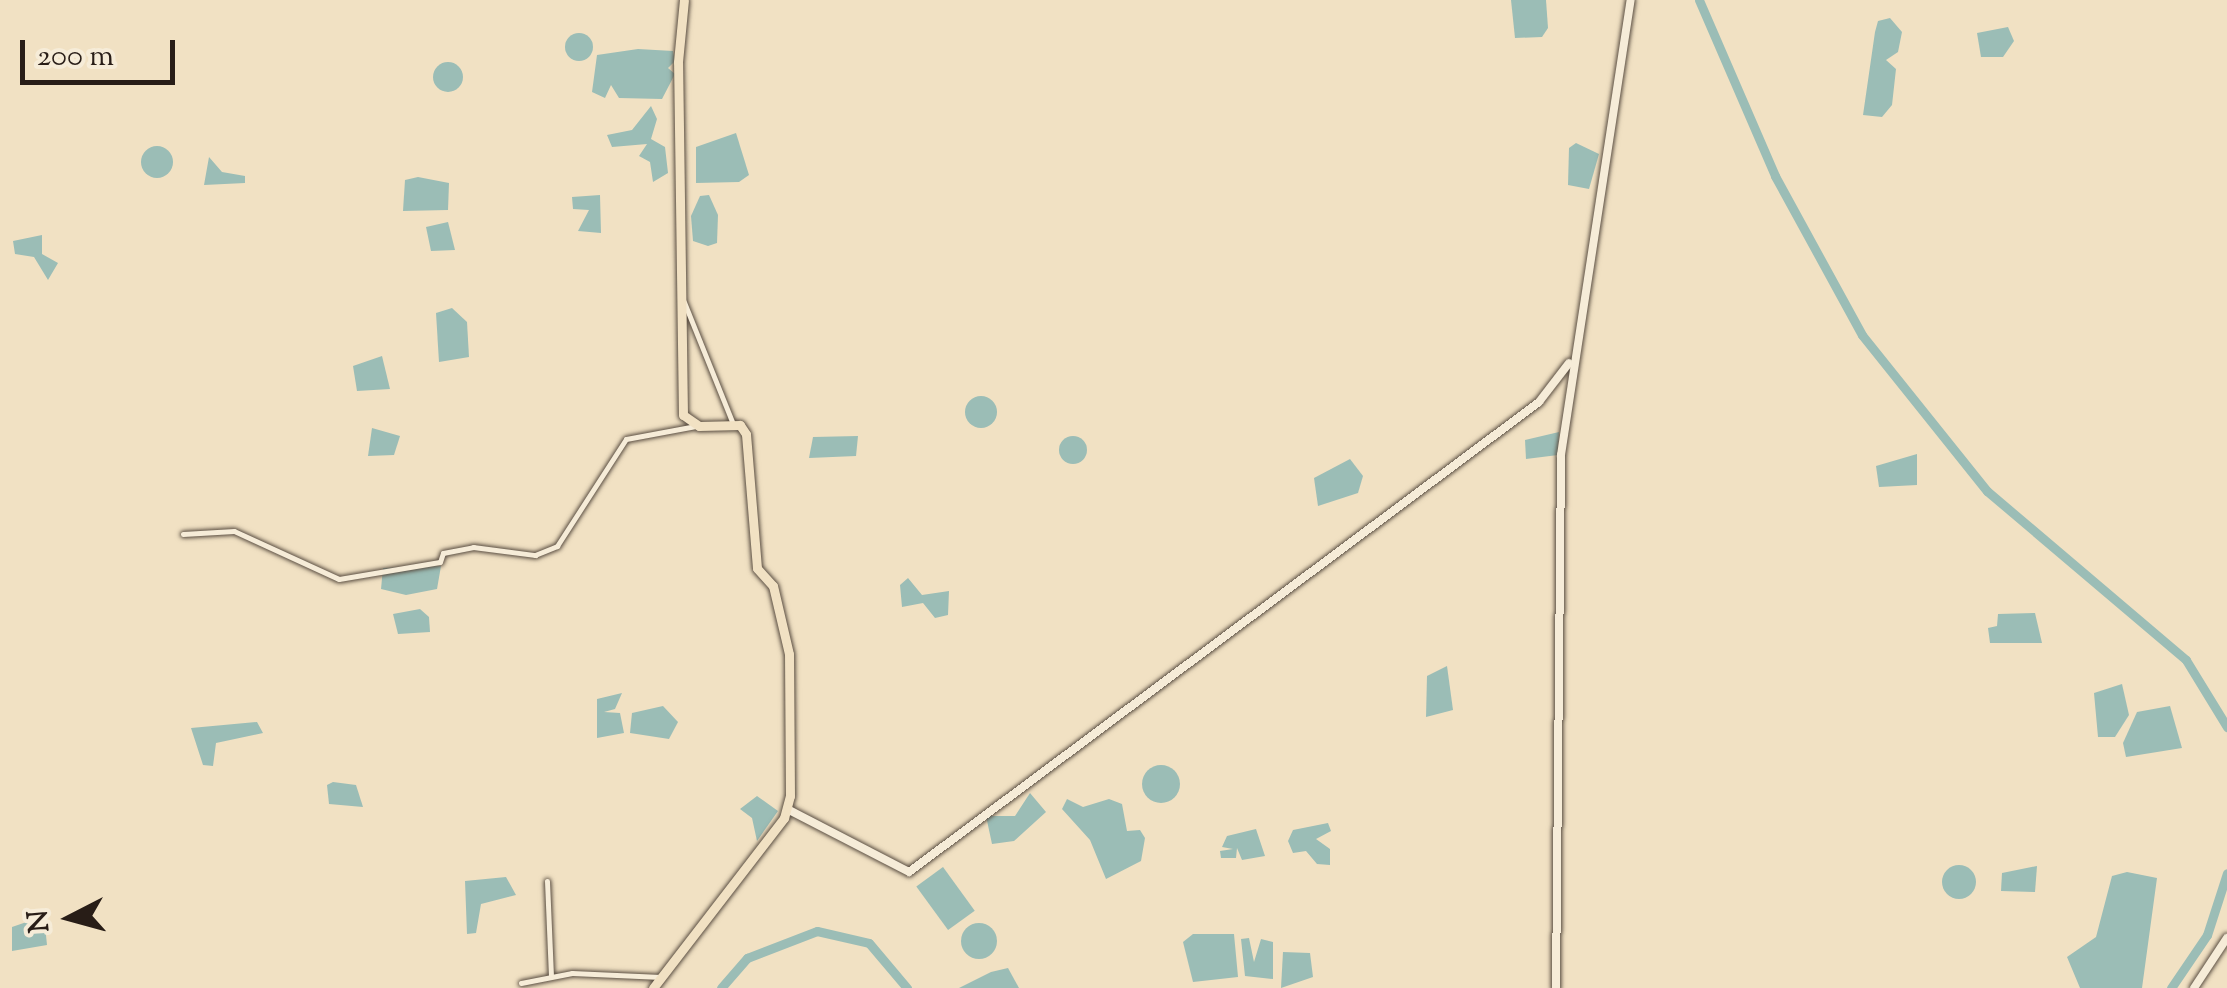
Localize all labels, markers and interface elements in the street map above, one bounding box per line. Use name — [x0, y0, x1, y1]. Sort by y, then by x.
scale bar — [25, 20, 180, 82]
text: 200 m — [37, 36, 114, 79]
north arrow — [20, 868, 120, 968]
text: N — [19, 908, 61, 934]

